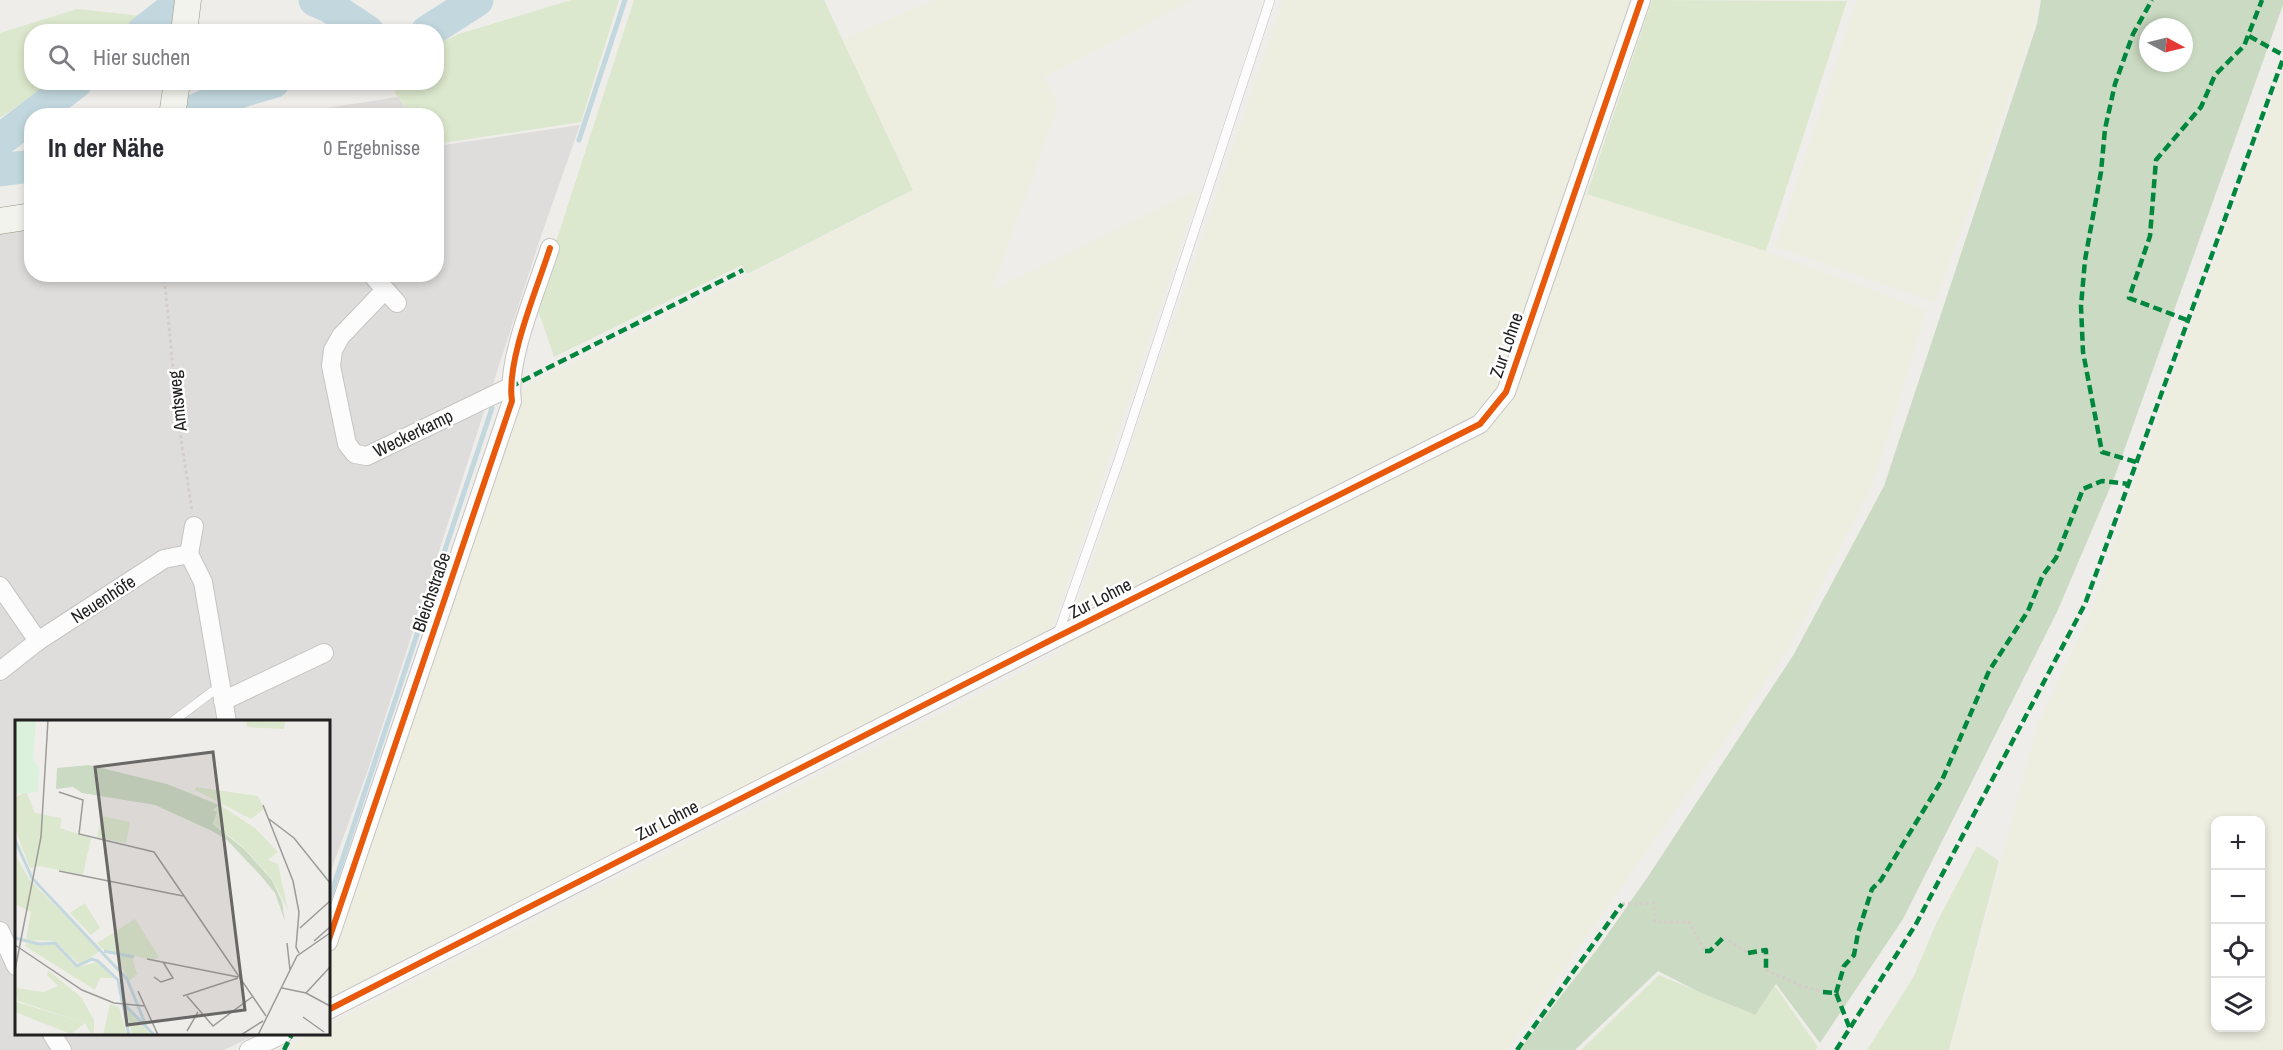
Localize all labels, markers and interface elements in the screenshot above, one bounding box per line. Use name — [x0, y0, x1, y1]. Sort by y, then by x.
north arrow — [2139, 18, 2193, 72]
search box — [24, 24, 444, 90]
icon: search — [45, 41, 78, 74]
text: Hier suchen — [93, 42, 190, 72]
text: In der Nähe — [48, 130, 164, 165]
text: 0 Ergebnisse — [323, 134, 420, 161]
street label: Zur Lohne — [1483, 309, 1529, 381]
street label: Amtsweg — [161, 369, 193, 433]
street label: Weckerkamp — [369, 403, 457, 463]
street label: Bleichstraße — [406, 549, 456, 635]
street label: Neuenhöfe — [66, 569, 140, 629]
street label: Zur Lohne — [1064, 572, 1136, 624]
inset map — [15, 720, 330, 1035]
street label: Zur Lohne — [631, 794, 703, 846]
map controls — [2211, 816, 2265, 1032]
button: + — [2211, 816, 2265, 870]
button: − — [2211, 870, 2265, 924]
button: locate — [2211, 924, 2265, 978]
button: layers — [2211, 978, 2265, 1032]

